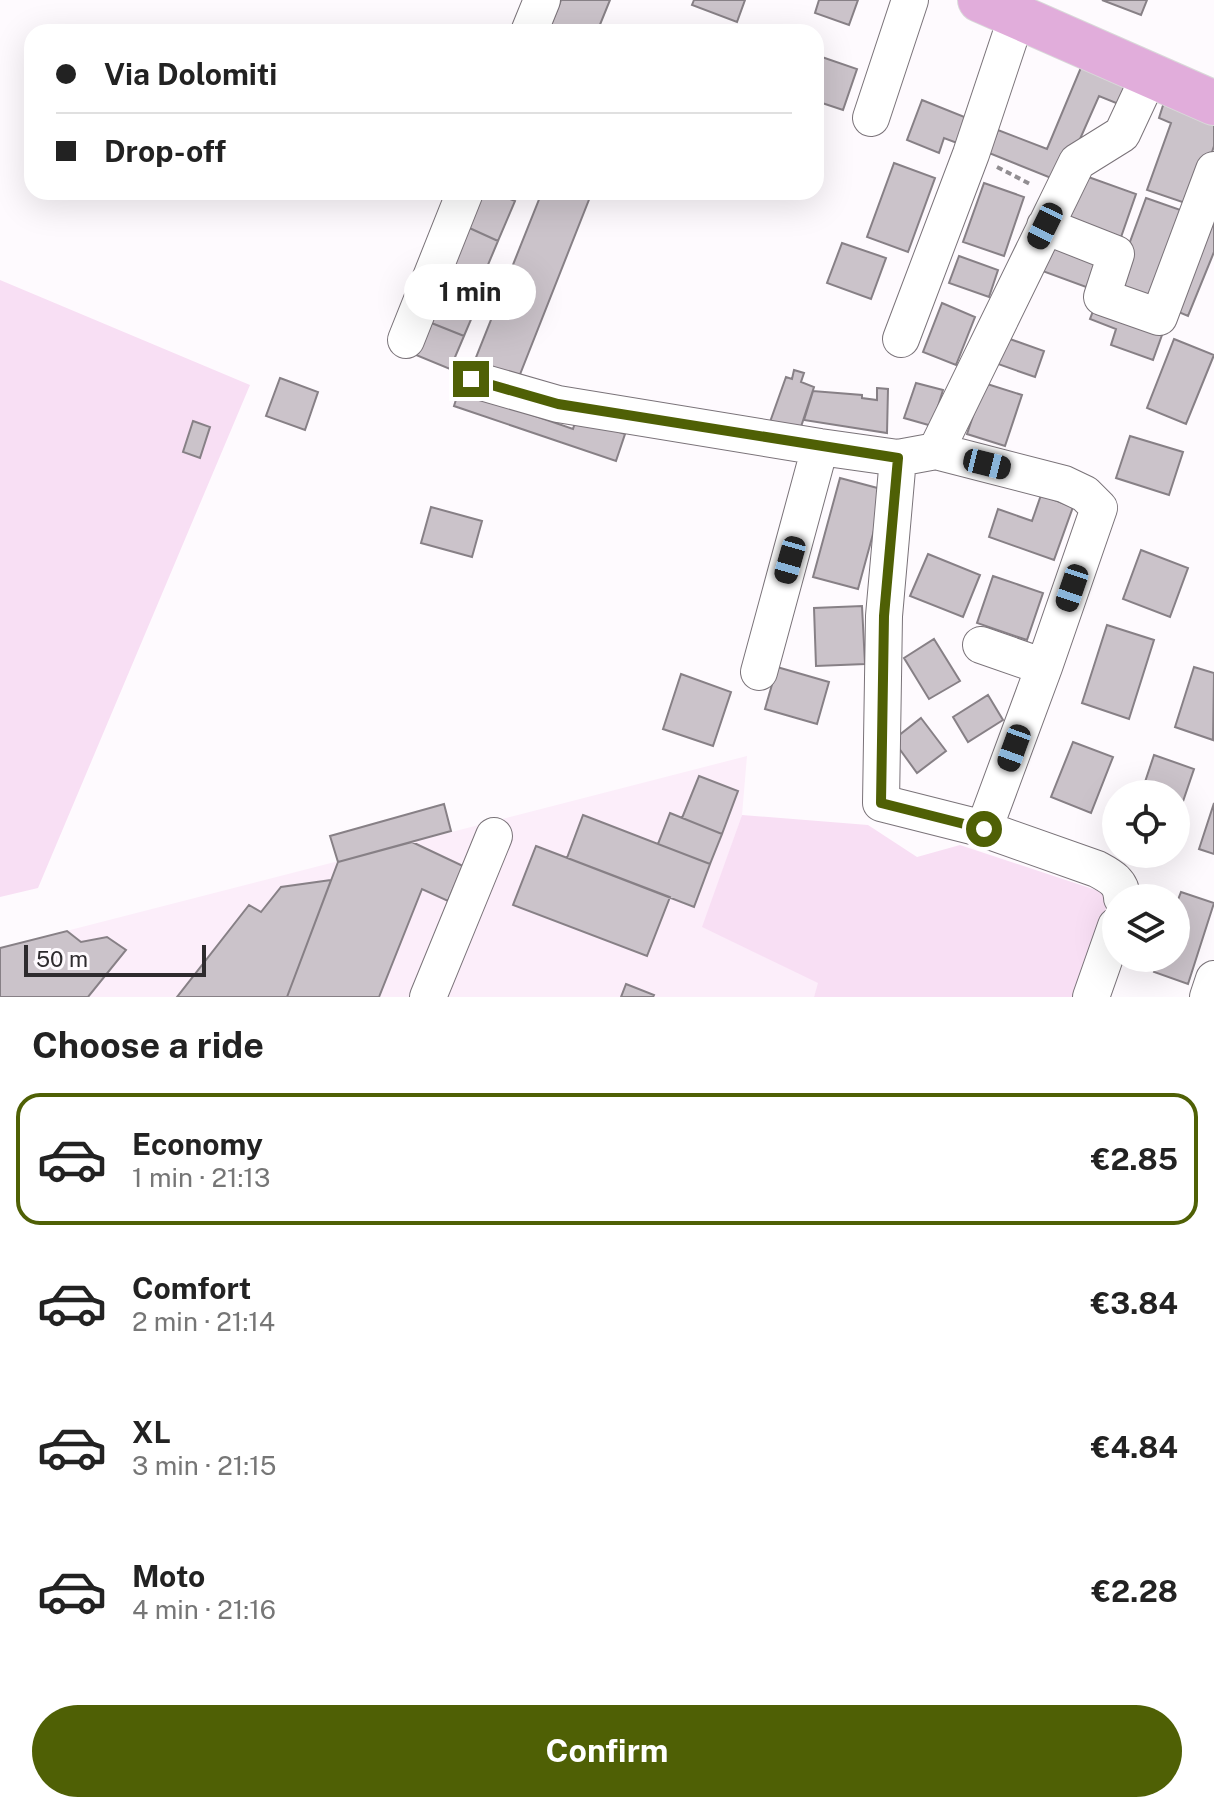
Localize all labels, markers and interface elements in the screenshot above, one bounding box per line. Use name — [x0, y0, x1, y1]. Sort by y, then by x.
text: Via Dolomiti — [104, 56, 277, 92]
text: Drop-off — [104, 133, 226, 169]
car — [1024, 199, 1066, 253]
callout: 1 min — [405, 263, 537, 319]
text: 1 min — [439, 276, 501, 307]
route end — [453, 361, 489, 397]
car — [961, 447, 1013, 481]
car — [772, 534, 808, 586]
car — [1053, 561, 1091, 615]
car — [995, 721, 1033, 775]
map controls — [1102, 780, 1190, 972]
button: locate — [1102, 780, 1190, 868]
route start — [966, 811, 1002, 847]
button: layers — [1102, 884, 1190, 972]
scale bar — [24, 941, 206, 977]
text: 50 m — [36, 946, 88, 972]
text: Choose a ride — [32, 1024, 264, 1066]
icon: car — [36, 1123, 108, 1195]
text: Economy — [132, 1126, 263, 1162]
text: €2.85 — [1091, 1141, 1178, 1177]
text: 1 min · 21:13 — [132, 1162, 270, 1193]
icon: car — [36, 1267, 108, 1339]
text: Comfort — [132, 1270, 251, 1306]
text: €3.84 — [1091, 1285, 1178, 1321]
text: 2 min · 21:14 — [132, 1306, 275, 1337]
icon: car — [36, 1411, 108, 1483]
text: XL — [132, 1414, 171, 1450]
text: €4.84 — [1091, 1429, 1178, 1465]
text: 3 min · 21:15 — [132, 1450, 276, 1481]
icon: car — [36, 1555, 108, 1627]
text: Moto — [132, 1558, 205, 1594]
text: €2.28 — [1092, 1573, 1178, 1609]
text: 4 min · 21:16 — [132, 1594, 276, 1625]
button: Confirm — [32, 1705, 1182, 1797]

